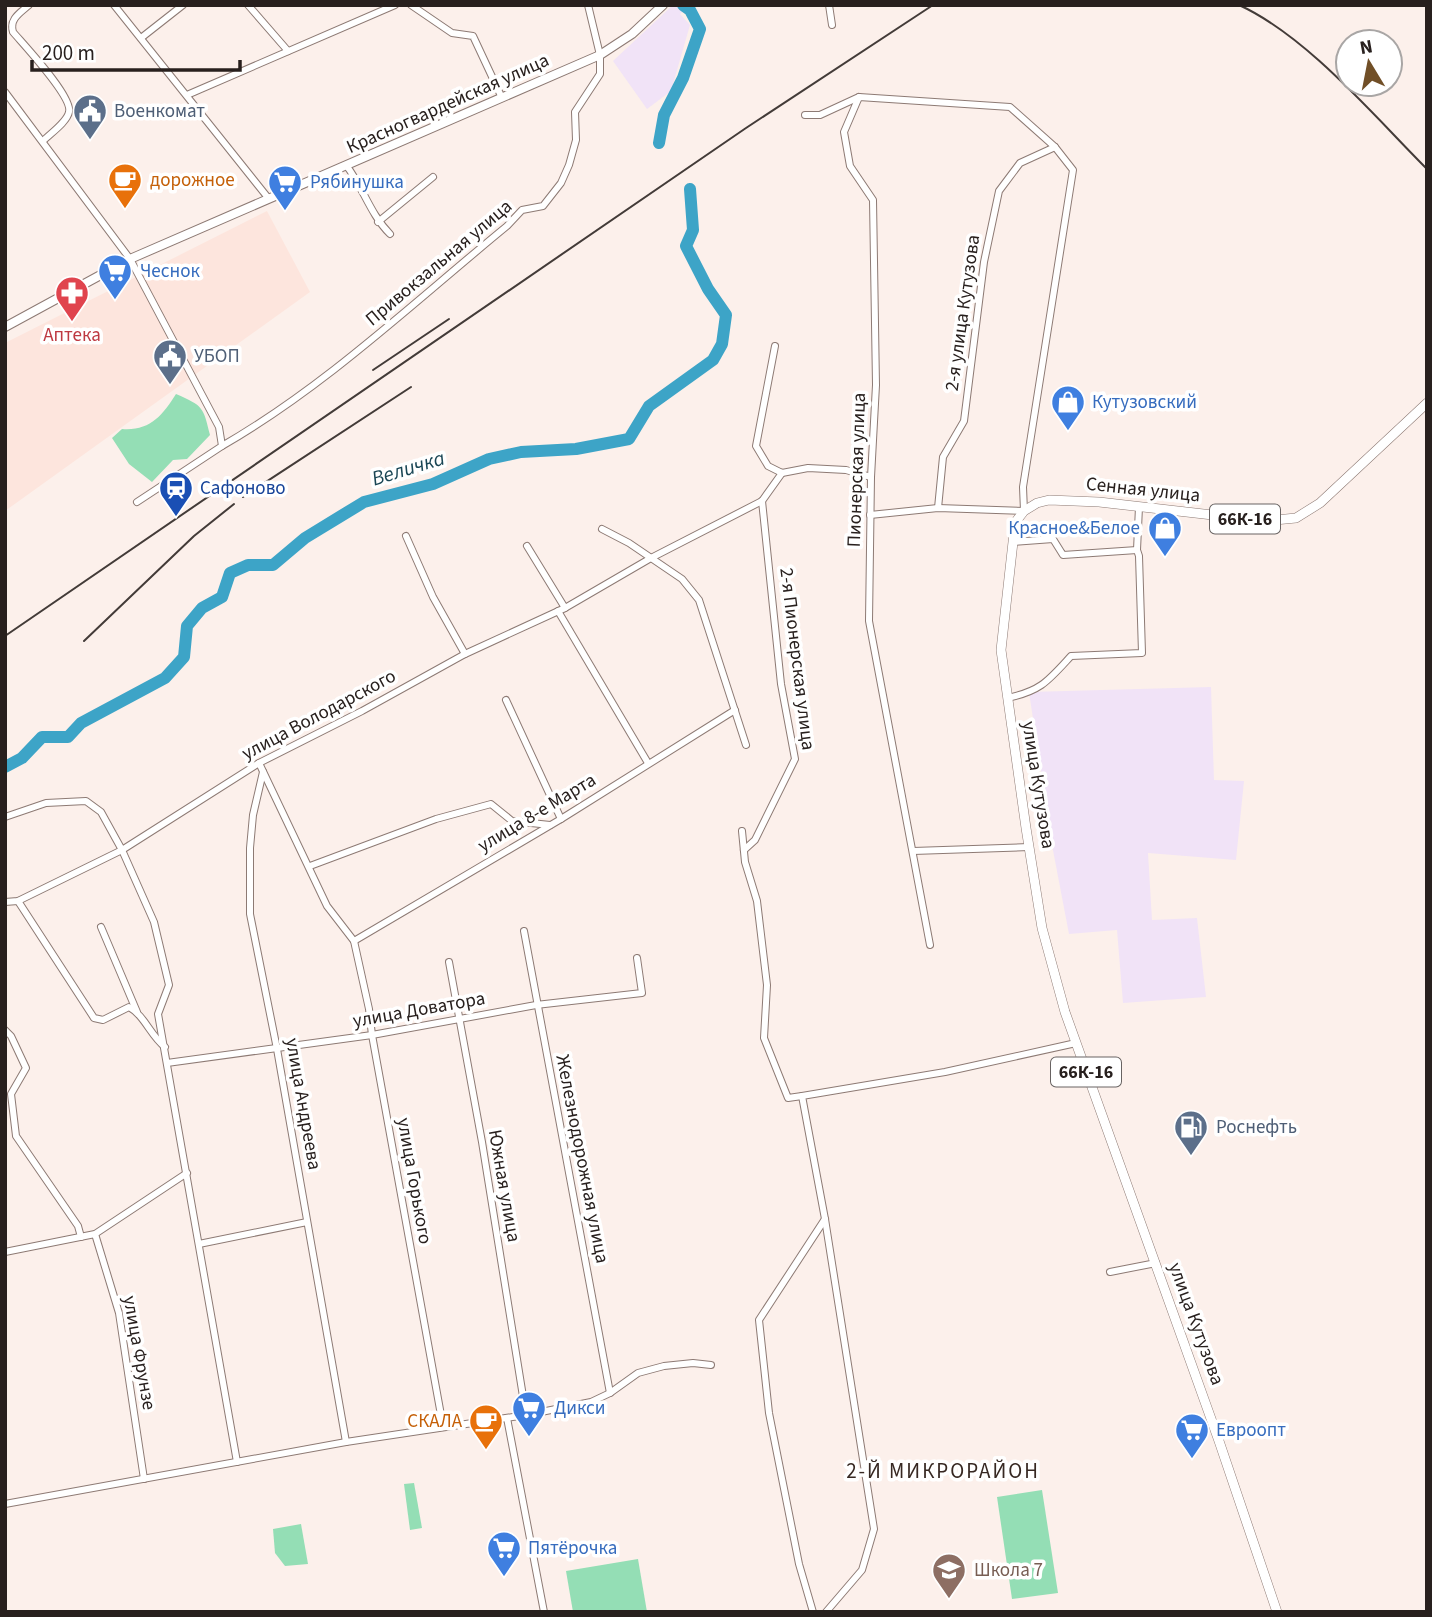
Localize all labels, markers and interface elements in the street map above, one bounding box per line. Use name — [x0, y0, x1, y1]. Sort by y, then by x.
scale bar — [32, 28, 240, 72]
north arrow — [1334, 28, 1404, 98]
text: N — [1358, 33, 1375, 62]
text: 200 m — [42, 38, 95, 68]
street label: Красногвардейская улица — [342, 47, 554, 161]
public building icon: Военкомат — [71, 92, 109, 141]
place label: Военкомат — [114, 98, 205, 125]
cafe icon: дорожное — [106, 161, 144, 210]
supermarket icon: Рябинушка — [266, 163, 304, 212]
place label: дорожное — [150, 167, 235, 194]
place label: Рябинушка — [310, 169, 404, 196]
street label: Привокзальная улица — [360, 193, 518, 333]
street label: 2-я улица Кутузова — [939, 233, 987, 393]
supermarket icon: Чеснок — [96, 252, 134, 301]
place label: Чеснок — [140, 258, 200, 285]
pharmacy icon: Аптека — [53, 274, 91, 323]
place label: Аптека — [43, 322, 101, 349]
public building icon: УБОП — [151, 337, 189, 386]
place label: УБОП — [194, 343, 240, 370]
shop icon: Кутузовский — [1049, 383, 1087, 432]
place label: Кутузовский — [1092, 389, 1197, 416]
street label: Пионерская улица — [841, 392, 873, 548]
water label: Величка — [368, 443, 448, 493]
station icon: Сафоново — [157, 469, 195, 518]
street label: Сенная улица — [1085, 471, 1201, 509]
place label: Сафоново — [200, 475, 286, 502]
road number: 66К-16 — [1210, 504, 1280, 534]
shop icon: Красное&Белое — [1146, 509, 1184, 558]
place label: Красное&Белое — [1008, 515, 1140, 542]
street label: 2-я Пионерская улица — [772, 566, 822, 752]
street label: улица Володарского — [237, 663, 401, 767]
street label: улица Кутузова — [1015, 719, 1061, 851]
street label: улица 8-е Марта — [473, 767, 601, 859]
street label: улица Доватора — [351, 985, 487, 1035]
street label: улица Андреева — [278, 1036, 328, 1172]
street label: Железнодорожная улица — [549, 1052, 615, 1266]
road number: 66К-16 — [1051, 1058, 1121, 1086]
fuel station icon: Роснефть — [1172, 1108, 1210, 1157]
place label: Роснефть — [1216, 1114, 1297, 1141]
street label: улица Горького — [390, 1116, 438, 1246]
street label: Южная улица — [481, 1128, 527, 1244]
street label: улица Кутузова — [1161, 1259, 1231, 1389]
street label: улица Фрунзе — [116, 1294, 162, 1412]
supermarket icon: Дикси — [510, 1389, 548, 1438]
place label: Дикси — [554, 1395, 605, 1422]
cafe icon: СКАЛА — [467, 1402, 505, 1451]
place label: СКАЛА — [407, 1408, 463, 1435]
supermarket icon: Евроопт — [1173, 1411, 1211, 1460]
place label: Евроопт — [1216, 1417, 1286, 1444]
district label: 2-Й МИКРОРАЙОН — [846, 1456, 1040, 1486]
supermarket icon: Пятёрочка — [485, 1529, 523, 1578]
place label: Пятёрочка — [528, 1535, 617, 1562]
school or university icon: Школа 7 — [930, 1551, 968, 1600]
place label: Школа 7 — [974, 1557, 1043, 1584]

